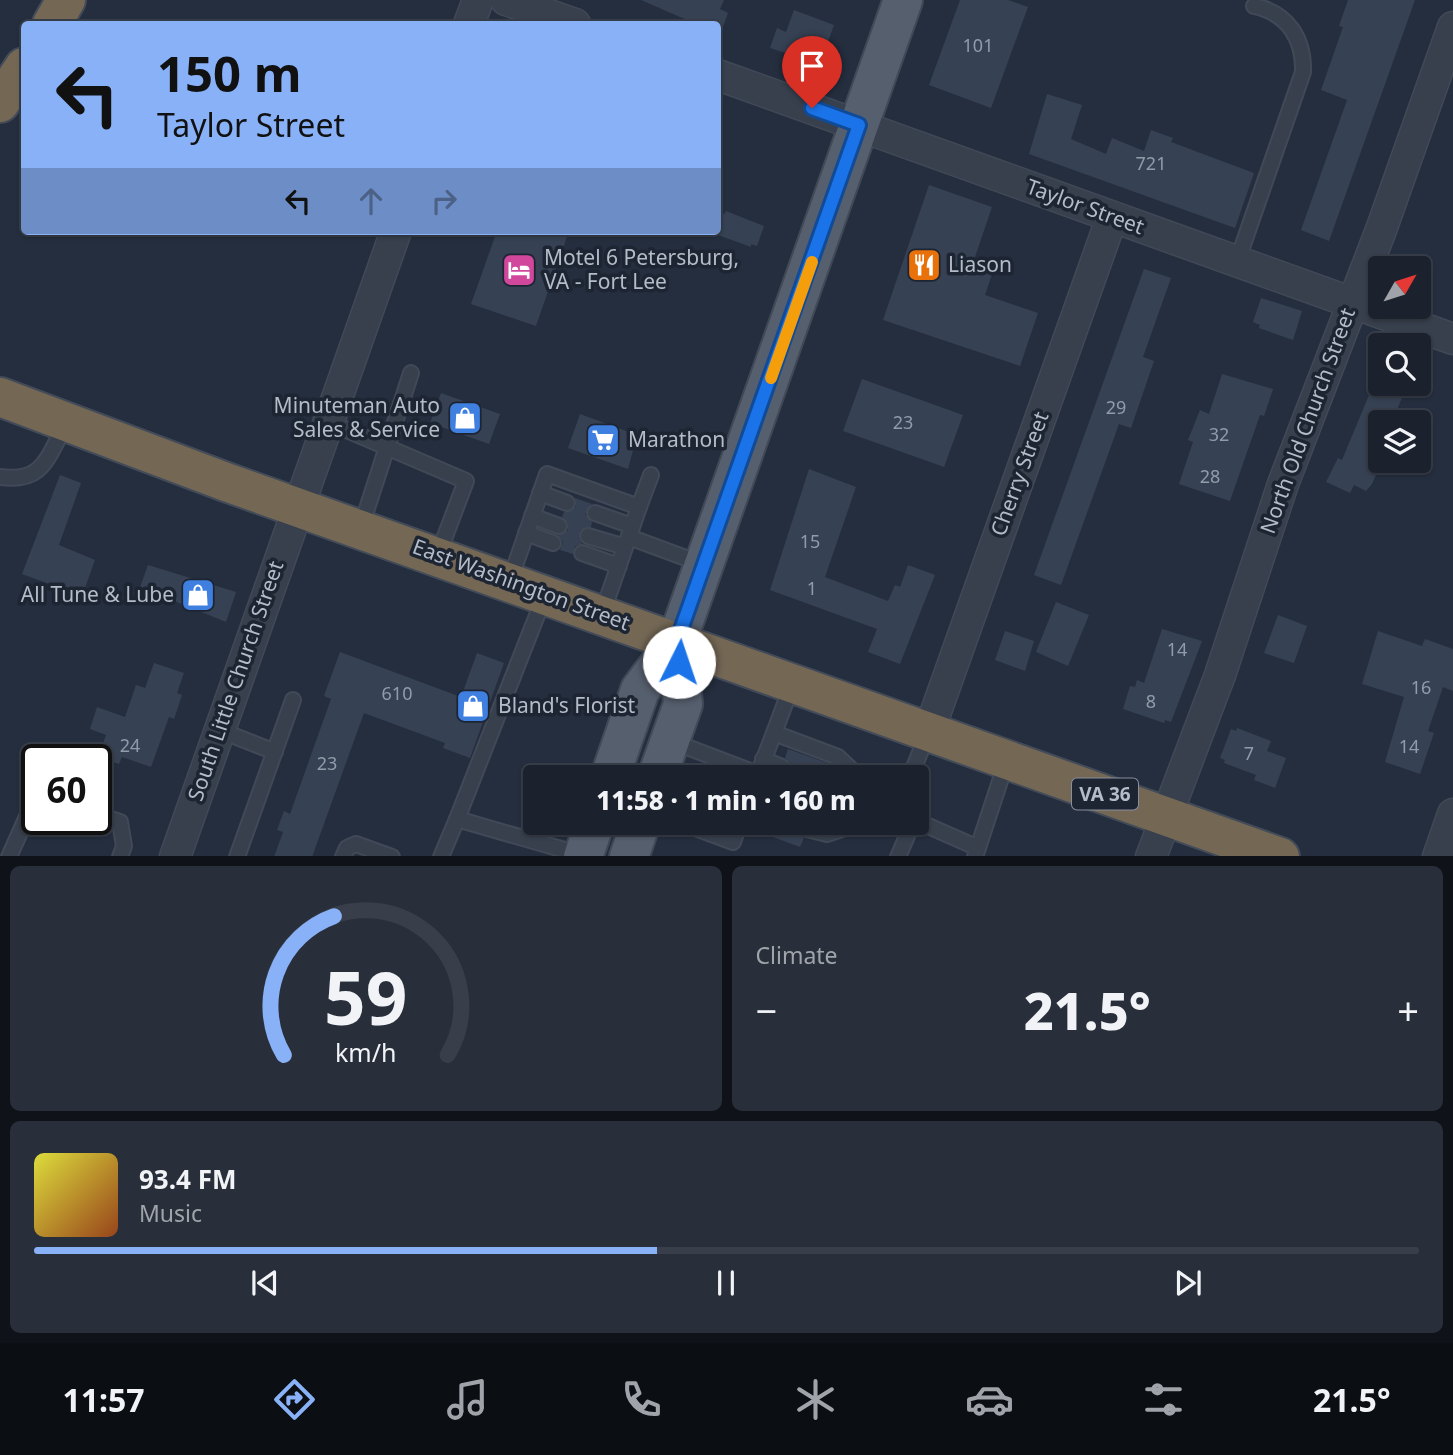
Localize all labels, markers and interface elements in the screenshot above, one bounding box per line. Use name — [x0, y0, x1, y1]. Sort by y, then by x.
house number: 101 — [963, 33, 993, 57]
pin — [782, 36, 842, 108]
text: 150 m — [157, 40, 302, 106]
icon: arrive — [793, 47, 831, 85]
icon: left — [42, 49, 133, 140]
text: Taylor Street — [157, 103, 345, 146]
house number: 721 — [1136, 151, 1166, 175]
street label: Taylor Street — [1023, 172, 1148, 240]
icon: left — [279, 182, 317, 220]
icon: ahead — [352, 182, 390, 220]
icon: right — [425, 182, 463, 220]
place label: Motel 6 Petersburg, VA - Fort Lee — [544, 243, 739, 295]
restaurant icon: Liason — [905, 246, 943, 284]
place label: Liason — [948, 250, 1012, 278]
hotel icon: Motel 6 Petersburg, VA - Fort Lee — [500, 251, 538, 289]
north arrow — [1368, 256, 1432, 318]
map controls — [1368, 256, 1431, 473]
street label: North Old Church Street — [1253, 304, 1361, 537]
button: search — [1368, 333, 1431, 396]
place label: Minuteman Auto Sales & Service — [274, 391, 440, 443]
house number: 29 — [1106, 395, 1126, 419]
shop icon: Minuteman Auto Sales & Service — [446, 399, 484, 437]
street label: Cherry Street — [984, 407, 1055, 540]
house number: 23 — [893, 410, 913, 434]
button: layers — [1368, 410, 1431, 473]
supermarket icon: Marathon — [584, 421, 622, 459]
house number: 32 — [1209, 422, 1229, 446]
place label: Marathon — [628, 425, 725, 453]
house number: 28 — [1200, 464, 1220, 488]
house number: 15 — [800, 529, 820, 553]
street label: East Washington Street — [409, 532, 634, 637]
street label: South Little Church Street — [181, 557, 289, 804]
shop icon: All Tune & Lube — [179, 576, 217, 614]
house number: 1 — [807, 576, 817, 600]
place label: All Tune & Lube — [21, 580, 174, 608]
position arrow — [642, 625, 716, 699]
house number: 14 — [1167, 637, 1187, 661]
house number: 16 — [1411, 675, 1431, 699]
house number: 610 — [382, 681, 412, 705]
shop icon: Bland's Florist — [454, 687, 492, 725]
house number: 8 — [1146, 689, 1156, 713]
place label: Bland's Florist — [498, 691, 636, 719]
house number: 24 — [120, 733, 140, 757]
house number: 14 — [1399, 734, 1419, 758]
house number: 7 — [1244, 741, 1254, 765]
speed limit sign: 60 — [21, 744, 112, 835]
house number: 23 — [317, 751, 337, 775]
road number: VA 36 — [1072, 778, 1138, 810]
text: 11:58 · 1 min · 160 m — [596, 782, 856, 818]
text: Climate — [756, 939, 838, 971]
text: 59 — [324, 947, 407, 1046]
text: 21.5° — [1024, 974, 1151, 1045]
text: − — [756, 984, 777, 1036]
text: + — [1397, 984, 1419, 1036]
text: km/h — [335, 1034, 397, 1068]
text: 93.4 FM — [139, 1161, 236, 1197]
text: Music — [139, 1197, 202, 1229]
icon: previous — [246, 1264, 284, 1302]
icon: pause — [707, 1264, 745, 1302]
icon: next — [1169, 1264, 1207, 1302]
icon: directions — [270, 1375, 319, 1424]
icon: music — [443, 1375, 492, 1424]
icon: phone — [617, 1375, 666, 1424]
icon: climate — [791, 1375, 840, 1424]
icon: car — [965, 1375, 1014, 1424]
icon: filters — [1139, 1375, 1188, 1424]
text: 11:57 — [62, 1378, 145, 1421]
text: 21.5° — [1313, 1378, 1391, 1421]

